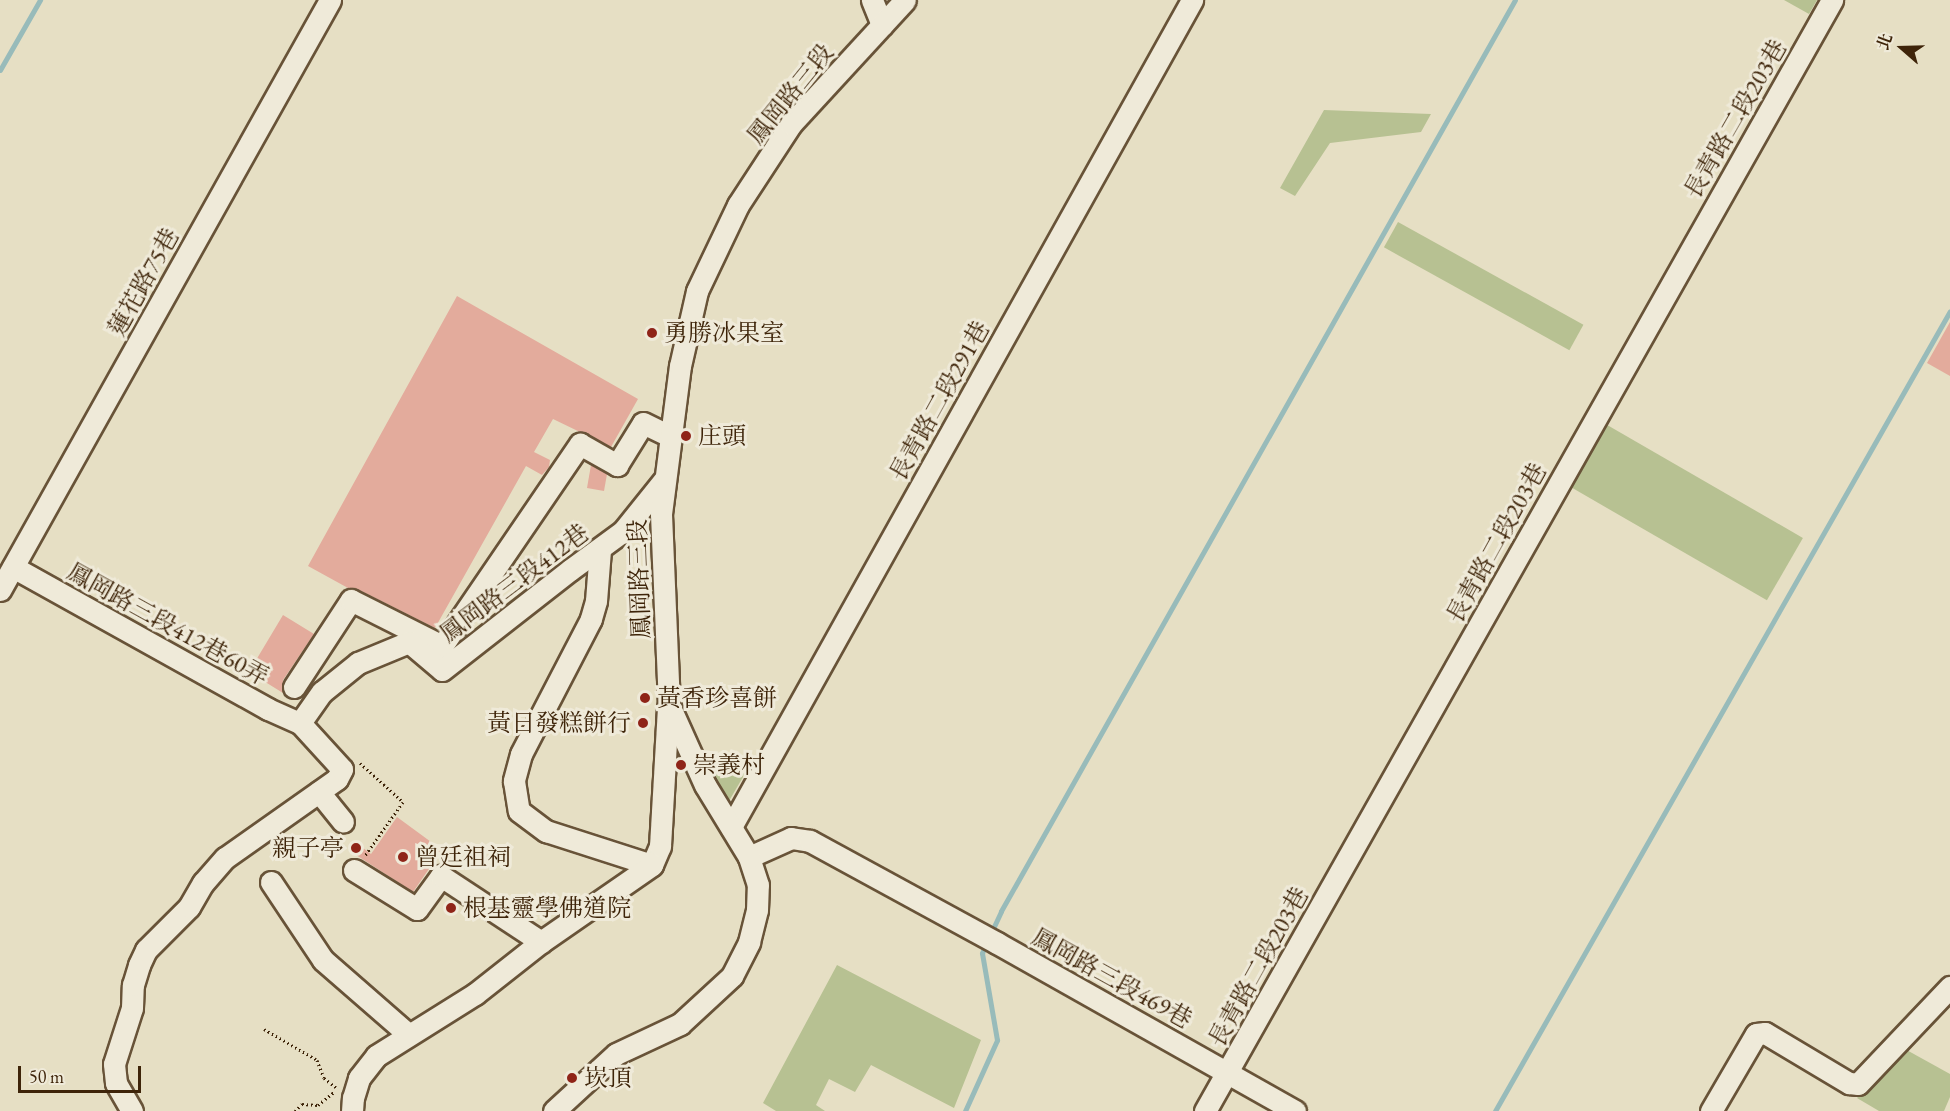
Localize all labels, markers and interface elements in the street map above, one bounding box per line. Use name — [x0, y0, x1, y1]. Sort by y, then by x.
north arrow — [1872, 18, 1932, 78]
text: 北 — [1872, 31, 1897, 53]
street label: 長青路二段203巷 — [1678, 34, 1792, 204]
street label: 鳳岡路三段 — [741, 38, 839, 150]
street label: 蓮花路75巷 — [102, 223, 184, 341]
street label: 長青路二段291巷 — [883, 316, 995, 486]
place label: 勇勝冰果室 — [664, 319, 784, 347]
marker: 勇勝冰果室 — [645, 326, 659, 340]
place label: 庄頭 — [698, 422, 746, 450]
marker: 庄頭 — [679, 429, 693, 443]
street label: 長青路二段203巷 — [1440, 458, 1552, 628]
street label: 鳳岡路三段412巷 — [434, 518, 594, 648]
street label: 鳳岡路三段 — [623, 519, 655, 639]
street label: 鳳岡路三段412巷60弄 — [62, 557, 274, 691]
place label: 黃香珍喜餅 — [657, 684, 777, 712]
marker: 黃香珍喜餅 — [638, 691, 652, 705]
place label: 黃日發糕餅行 — [487, 709, 631, 737]
marker: 黃日發糕餅行 — [636, 716, 650, 730]
place label: 崇義村 — [693, 751, 765, 779]
marker: 崇義村 — [674, 758, 688, 772]
place label: 親子亭 — [272, 834, 344, 862]
marker: 親子亭 — [349, 841, 363, 855]
place label: 曾廷祖祠 — [415, 843, 511, 871]
marker: 曾廷祖祠 — [396, 850, 410, 864]
street label: 長青路二段203巷 — [1202, 882, 1314, 1052]
place label: 根基靈學佛道院 — [463, 894, 631, 922]
marker: 根基靈學佛道院 — [444, 901, 458, 915]
street label: 鳳岡路三段469巷 — [1027, 922, 1197, 1034]
scale bar — [21, 1054, 144, 1092]
place label: 崁頂 — [584, 1064, 632, 1092]
text: 50 m — [29, 1065, 64, 1088]
marker: 崁頂 — [565, 1071, 579, 1085]

